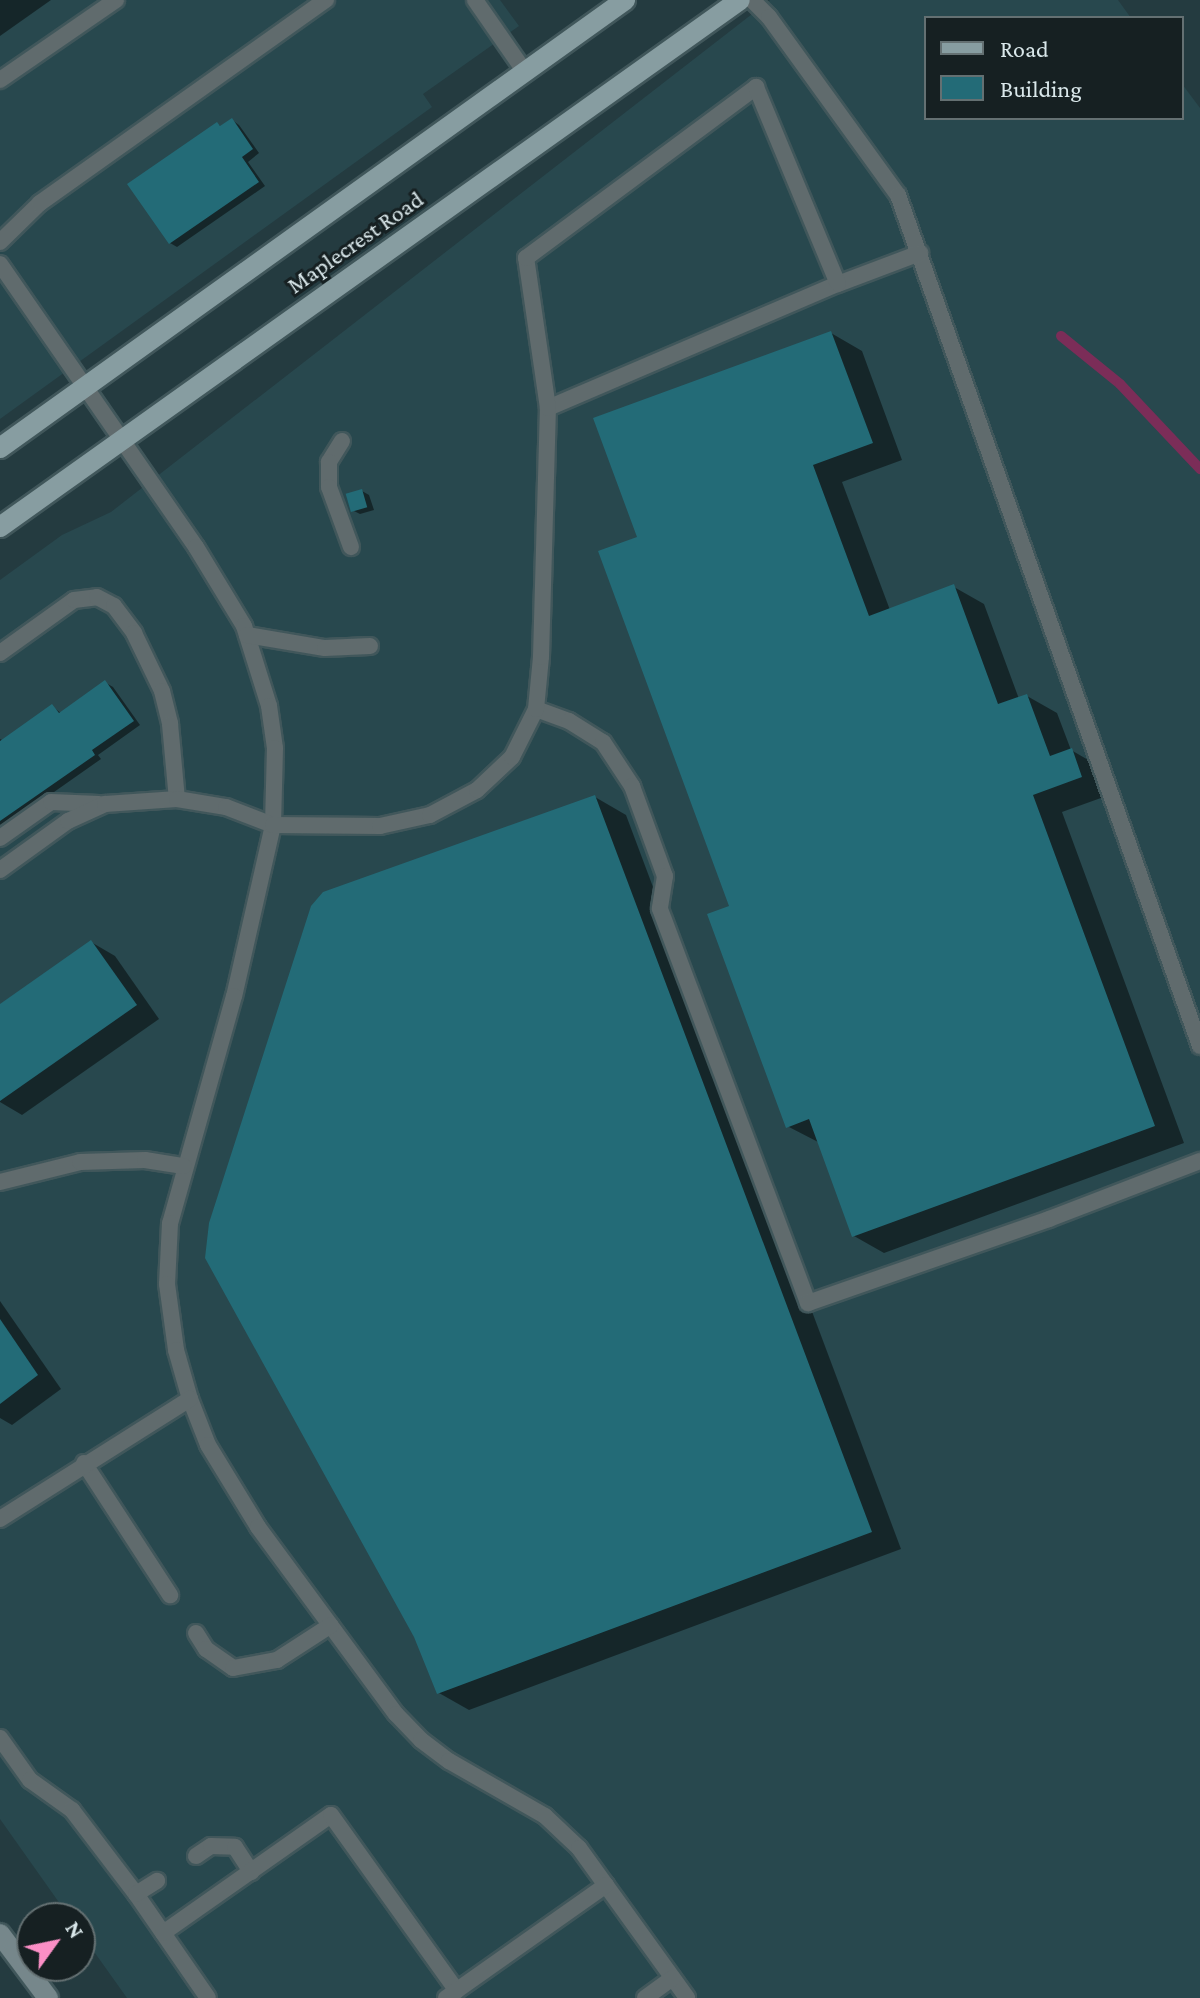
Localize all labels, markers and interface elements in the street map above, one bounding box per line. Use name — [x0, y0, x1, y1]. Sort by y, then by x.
legend — [924, 16, 1184, 120]
text: Road — [1000, 35, 1049, 62]
text: Building — [1000, 75, 1082, 102]
street label: Maplecrest Road — [281, 184, 429, 300]
north arrow — [16, 1902, 96, 1982]
text: N — [60, 1917, 89, 1943]

